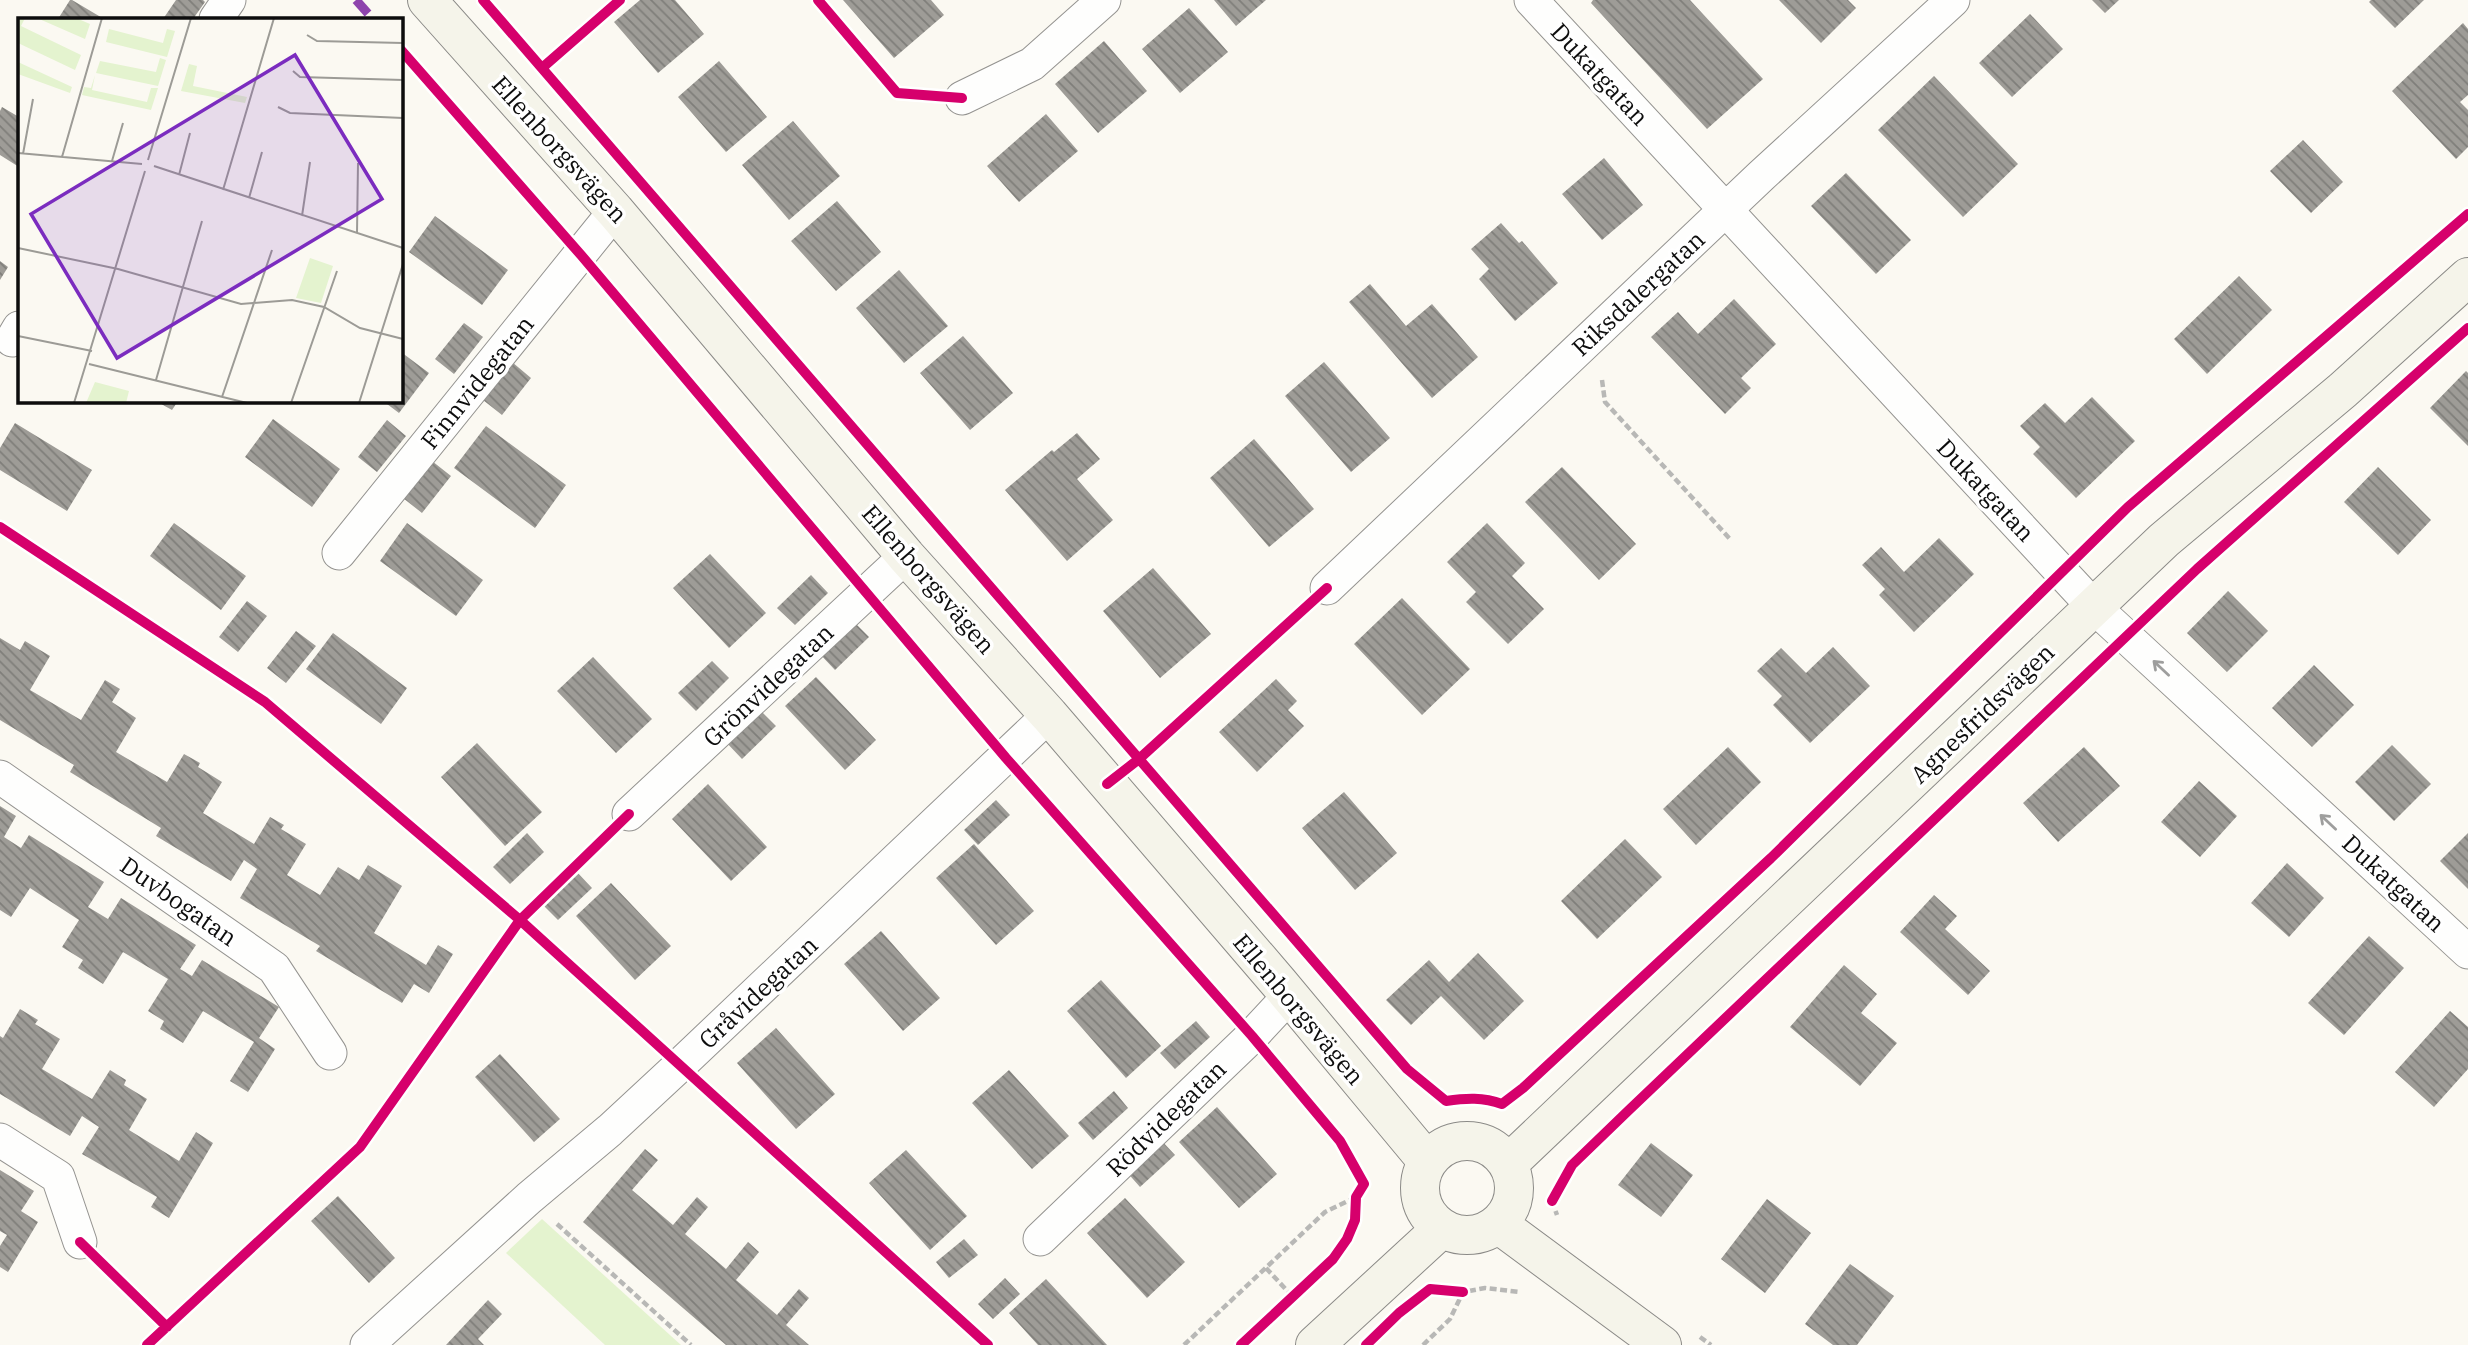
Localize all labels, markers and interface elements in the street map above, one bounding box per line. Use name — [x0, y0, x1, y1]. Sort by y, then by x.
street label: Dukatgatan — [1544, 16, 1656, 132]
inset map — [18, 18, 402, 402]
street label: Ellenborgsvägen — [485, 68, 635, 230]
street label: Riksdalergatan — [1565, 223, 1711, 363]
street label: Finnvidegatan — [413, 309, 541, 455]
street label: Dukatgatan — [1930, 432, 2042, 548]
street label: Ellenborgsvägen — [855, 498, 1003, 660]
street label: Grönvidegatan — [696, 616, 840, 754]
street label: Agnesfridsvägen — [1903, 636, 2061, 790]
one-way arrow — [2153, 659, 2170, 676]
one-way arrow — [2319, 814, 2337, 830]
street label: Dukatgatan — [2336, 827, 2452, 939]
street label: Duvbogatan — [114, 849, 244, 953]
street label: Ellenborgsvägen — [1226, 927, 1372, 1091]
street label: Gråvidegatan — [692, 929, 824, 1055]
street label: Rödvidegatan — [1099, 1053, 1233, 1183]

